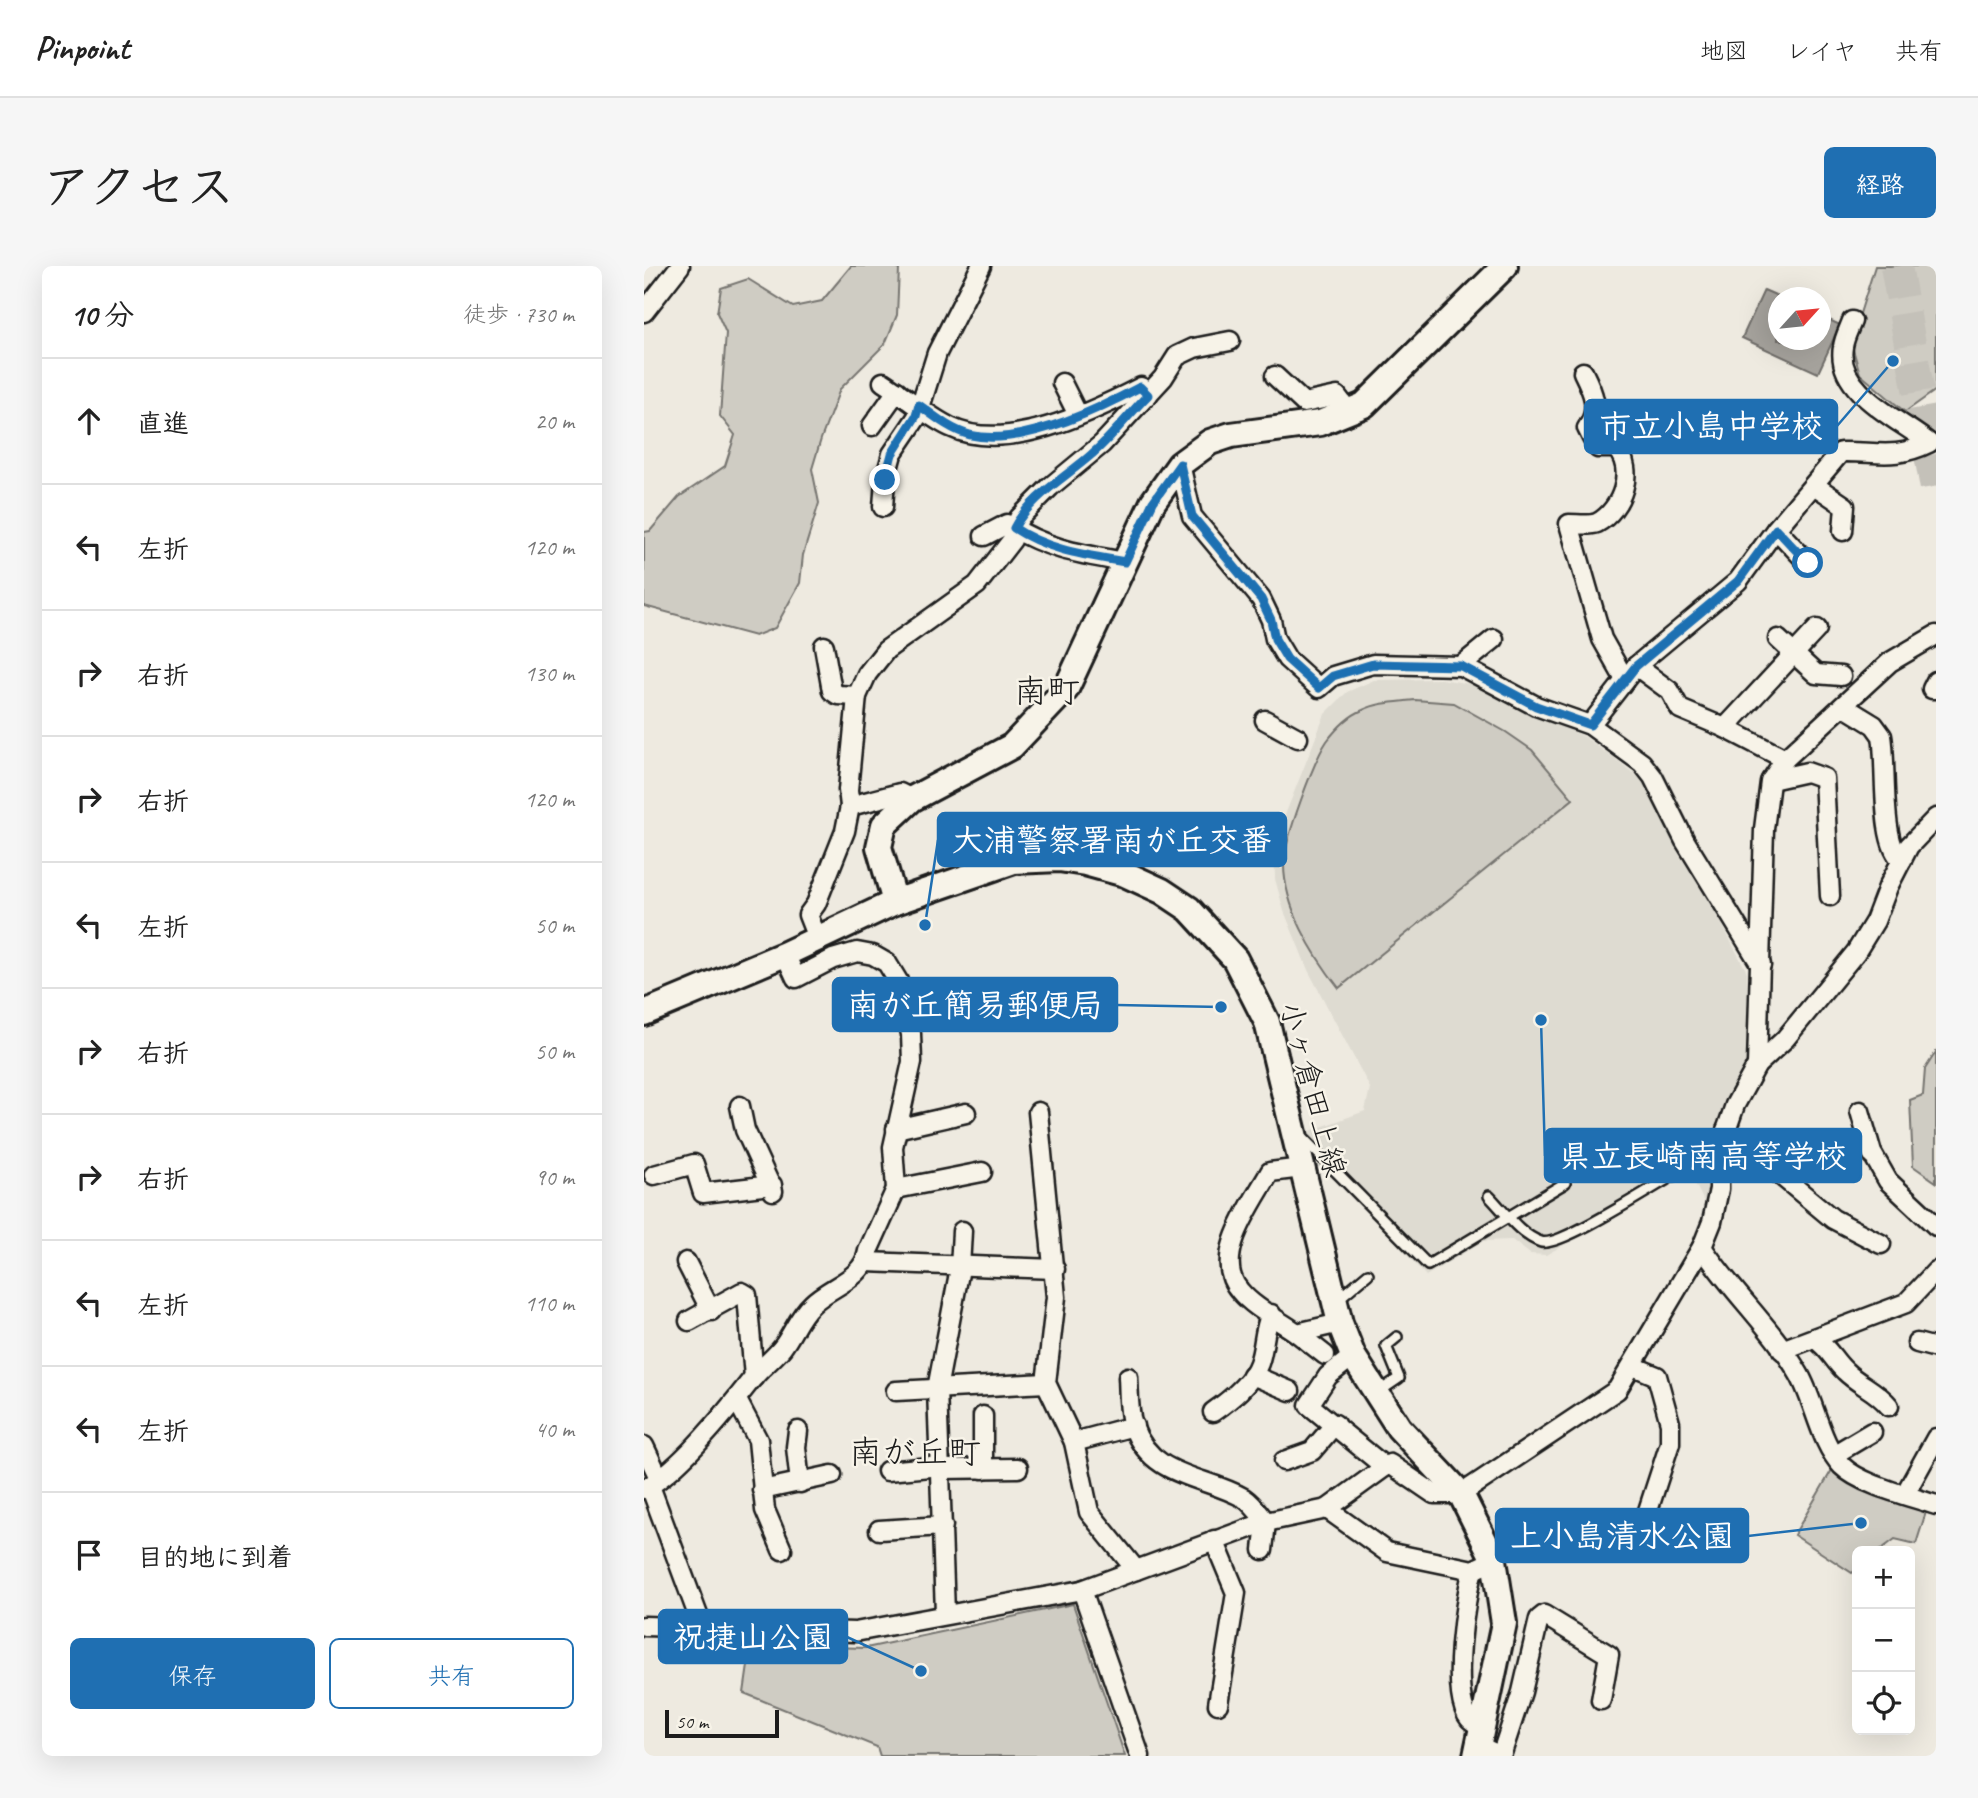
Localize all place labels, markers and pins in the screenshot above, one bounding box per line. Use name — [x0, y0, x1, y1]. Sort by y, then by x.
callout: 市立小島中学校 — [1585, 400, 1837, 453]
callout: 大浦警察署南が丘交番 — [938, 813, 1286, 866]
callout: 南が丘簡易郵便局 — [833, 978, 1117, 1031]
callout: 県立長崎南高等学校 — [1545, 1129, 1861, 1182]
callout: 上小島清水公園 — [1496, 1509, 1748, 1562]
callout: 祝捷山公園 — [659, 1610, 847, 1663]

